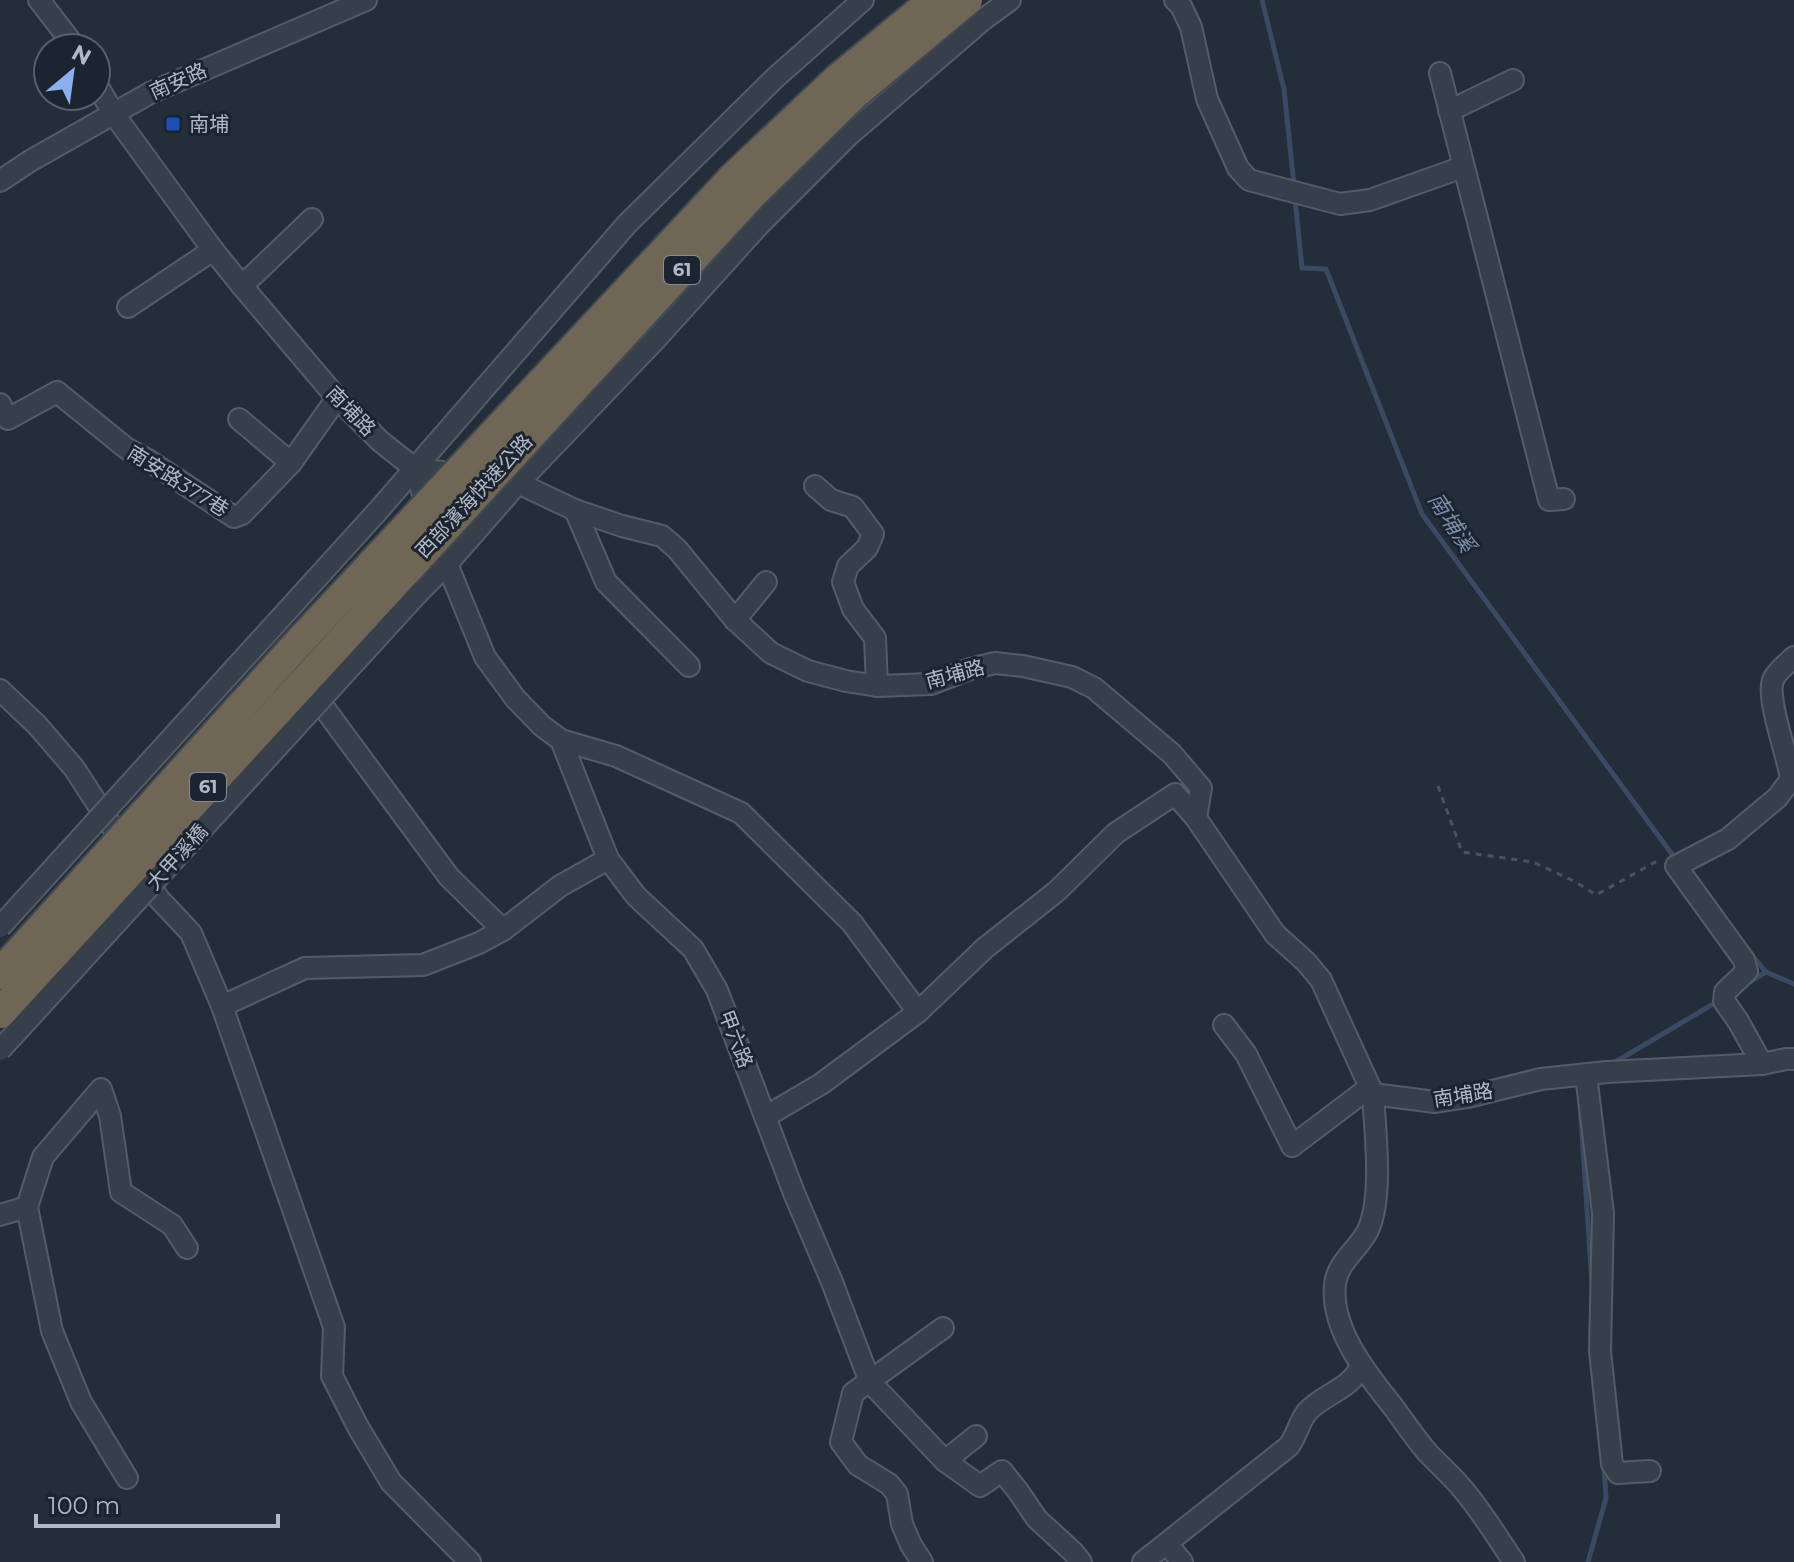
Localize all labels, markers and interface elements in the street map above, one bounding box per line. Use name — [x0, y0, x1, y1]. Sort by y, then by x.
north arrow — [32, 32, 112, 112]
text: N — [67, 39, 96, 71]
street label: 南安路 — [146, 58, 210, 104]
place label: 南埔 — [189, 112, 229, 136]
marker: 南埔 — [164, 115, 182, 133]
road number: 61 — [664, 256, 700, 284]
street label: 南埔路 — [322, 381, 380, 441]
street label: 西部濱海快速公路 — [411, 429, 537, 563]
street label: 南安路377巷 — [123, 440, 233, 522]
water label: 南埔溪 — [1422, 487, 1483, 560]
street label: 南埔路 — [923, 655, 987, 693]
road number: 61 — [190, 773, 226, 801]
street label: 大甲溪橋 — [141, 819, 213, 895]
street label: 甲六路 — [714, 1007, 758, 1071]
street label: 南埔路 — [1431, 1078, 1495, 1112]
scale bar — [36, 1478, 278, 1528]
text: 100 m — [48, 1491, 120, 1520]

